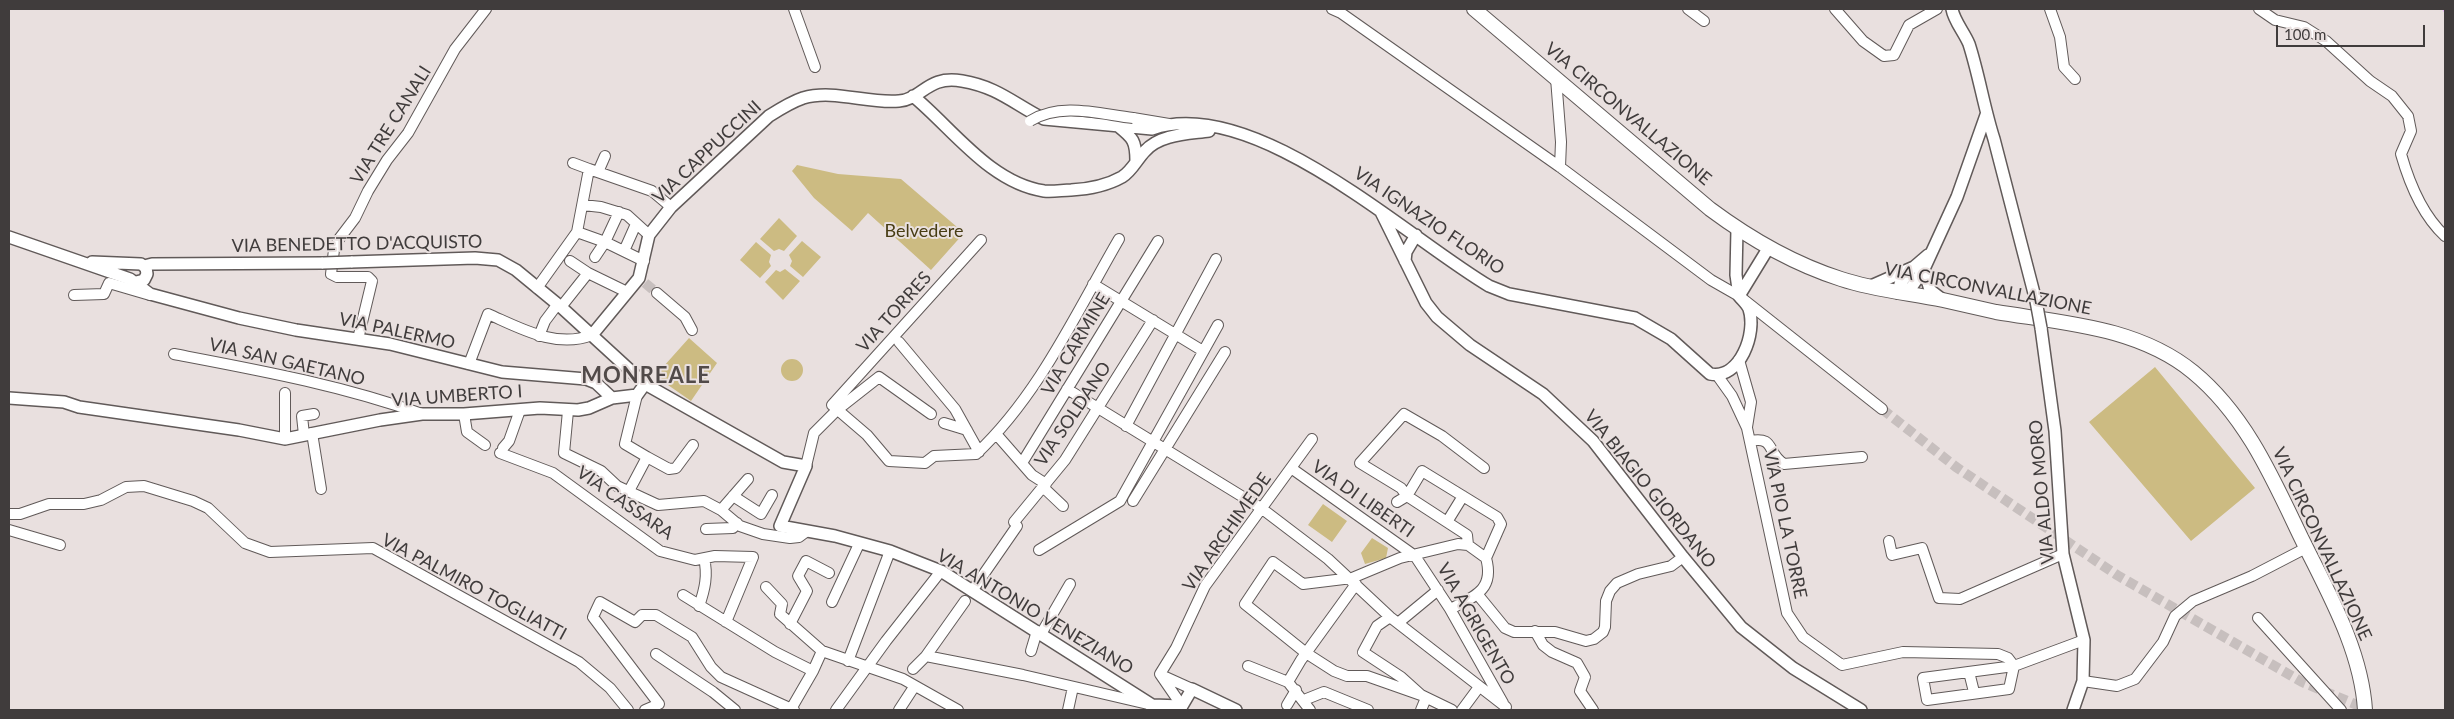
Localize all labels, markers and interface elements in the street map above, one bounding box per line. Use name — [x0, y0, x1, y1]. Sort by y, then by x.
scale bar — [2279, 15, 2428, 47]
text: 100 m — [2284, 25, 2326, 43]
street label: VIA CIRCONVALLAZIONE — [1540, 38, 1716, 190]
street label: VIA TRE CANALI — [346, 62, 436, 188]
street label: VIA CAPPUCCINI — [648, 96, 766, 208]
street label: VIA IGNAZIO FLORIO — [1350, 163, 1508, 279]
park label: Belvedere — [884, 220, 964, 242]
street label: VIA BENEDETTO D'ACQUISTO — [231, 231, 483, 257]
street label: VIA CIRCONVALLAZIONE — [1883, 258, 2093, 320]
street label: VIA TORRES — [852, 267, 936, 357]
street label: VIA CARMINE — [1037, 289, 1115, 399]
street label: VIA PALERMO — [337, 308, 457, 354]
street label: VIA SAN GAETANO — [207, 334, 367, 390]
street label: VIA SOLDANO — [1030, 358, 1116, 470]
district label: MONREALE — [580, 363, 712, 389]
street label: VIA UMBERTO I — [391, 381, 523, 411]
street label: VIA BIAGIO GIORDANO — [1580, 406, 1720, 572]
street label: VIA ALDO MORO — [2025, 419, 2059, 565]
street label: VIA CIRCONVALLAZIONE — [2268, 444, 2376, 644]
street label: VIA PIO LA TORRE — [1759, 447, 1811, 601]
street label: VIA DI LIBERTI — [1308, 456, 1418, 542]
street label: VIA CASSARA — [572, 462, 678, 544]
street label: VIA ARCHIMEDE — [1178, 469, 1276, 595]
street label: VIA PALMIRO TOGLIATTI — [378, 529, 570, 645]
street label: VIA ANTONIO VENEZIANO — [933, 545, 1137, 679]
street label: VIA AGRIGENTO — [1432, 559, 1520, 689]

